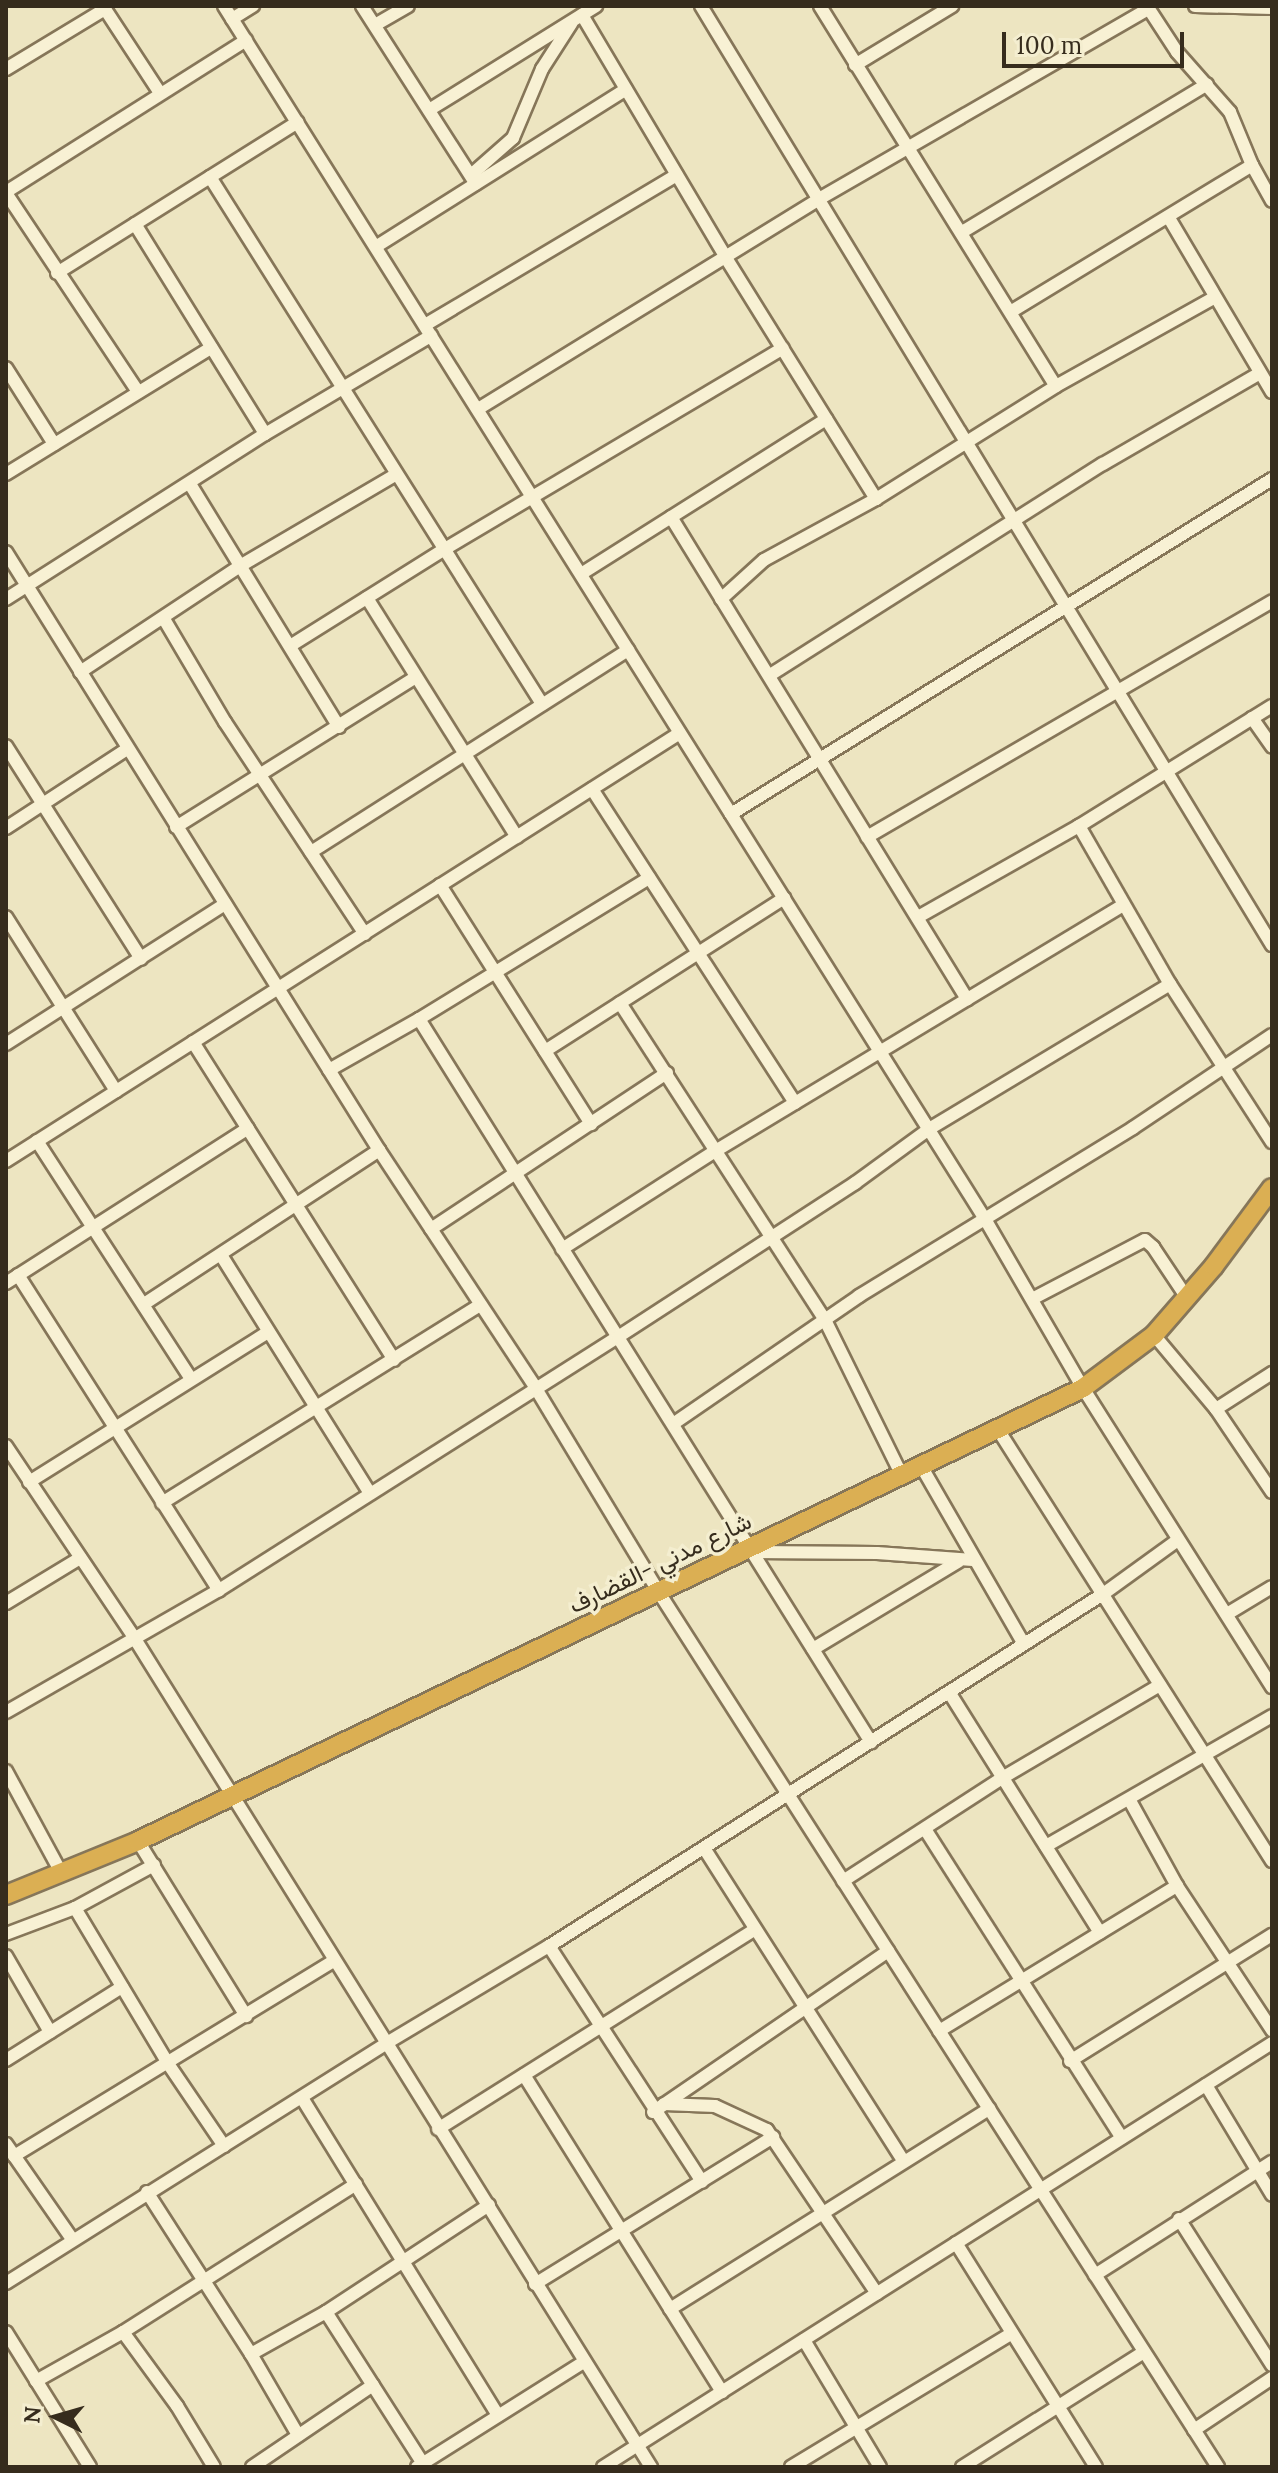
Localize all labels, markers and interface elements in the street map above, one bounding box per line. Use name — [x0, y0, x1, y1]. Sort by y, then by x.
scale bar — [1006, 16, 1188, 66]
text: 100 m — [1016, 30, 1082, 61]
street label: شارع مدني -القضارف — [564, 1506, 756, 1620]
north arrow — [16, 2377, 96, 2457]
text: N — [17, 2405, 47, 2425]

